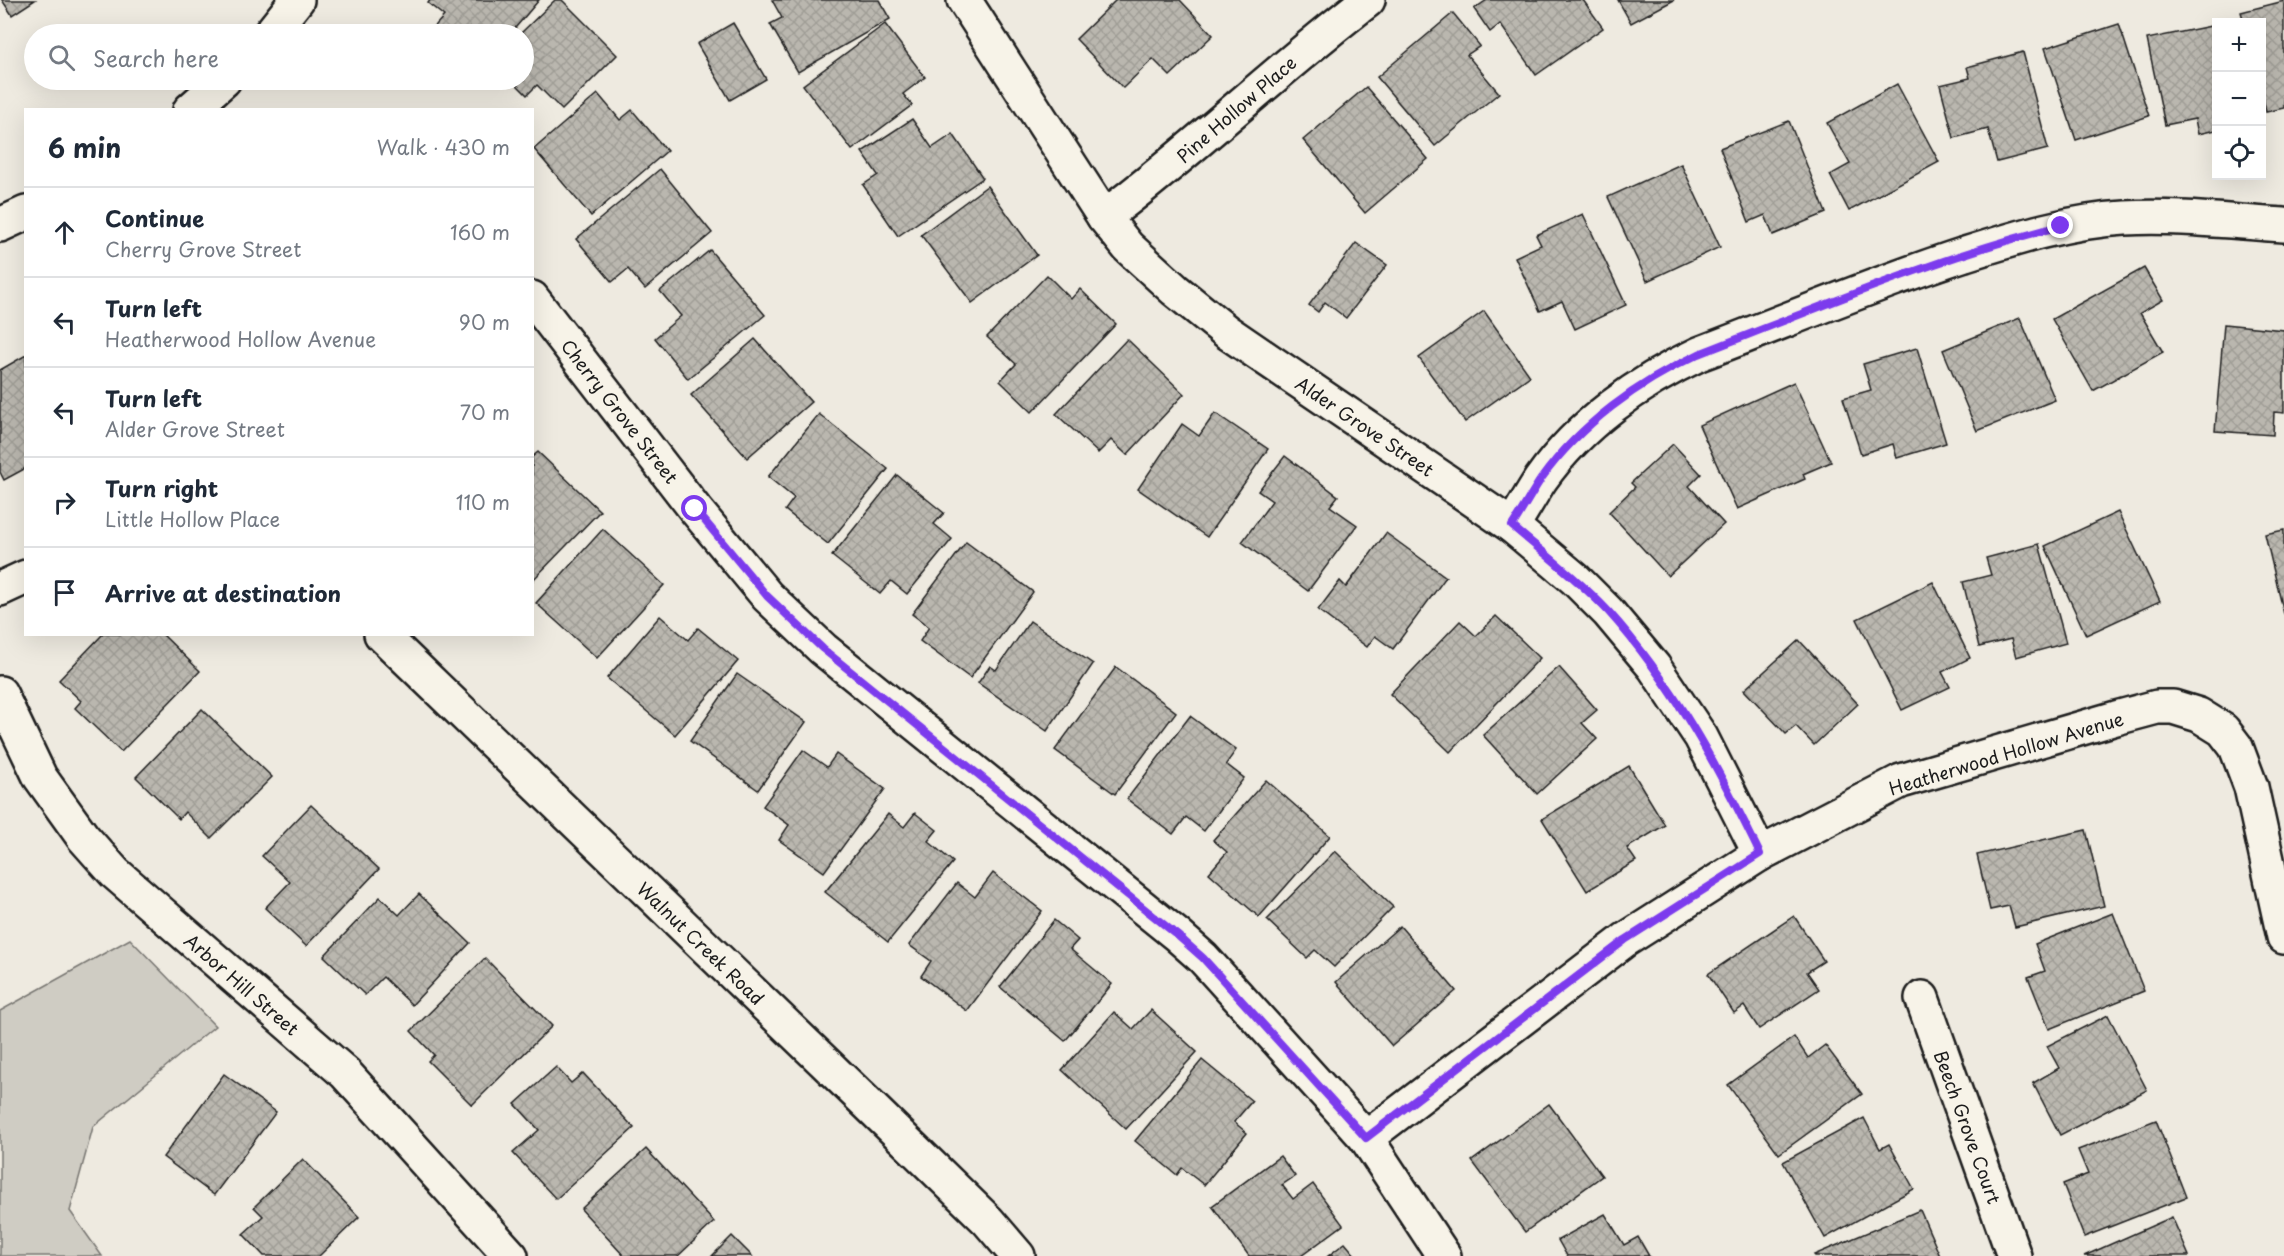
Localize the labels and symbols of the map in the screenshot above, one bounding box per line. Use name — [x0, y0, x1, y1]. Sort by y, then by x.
street label: Pine Hollow Place — [1170, 49, 1302, 169]
route end — [2047, 212, 2073, 238]
street label: Cherry Grove Street — [555, 333, 685, 489]
street label: Alder Grove Street — [1290, 370, 1440, 482]
route start — [681, 495, 707, 521]
street label: Heatherwood Hollow Avenue — [1885, 704, 2127, 802]
street label: Walnut Creek Road — [631, 875, 771, 1011]
street label: Arbor Hill Street — [179, 927, 305, 1041]
street label: Beech Grove Court — [1928, 1047, 2008, 1207]

